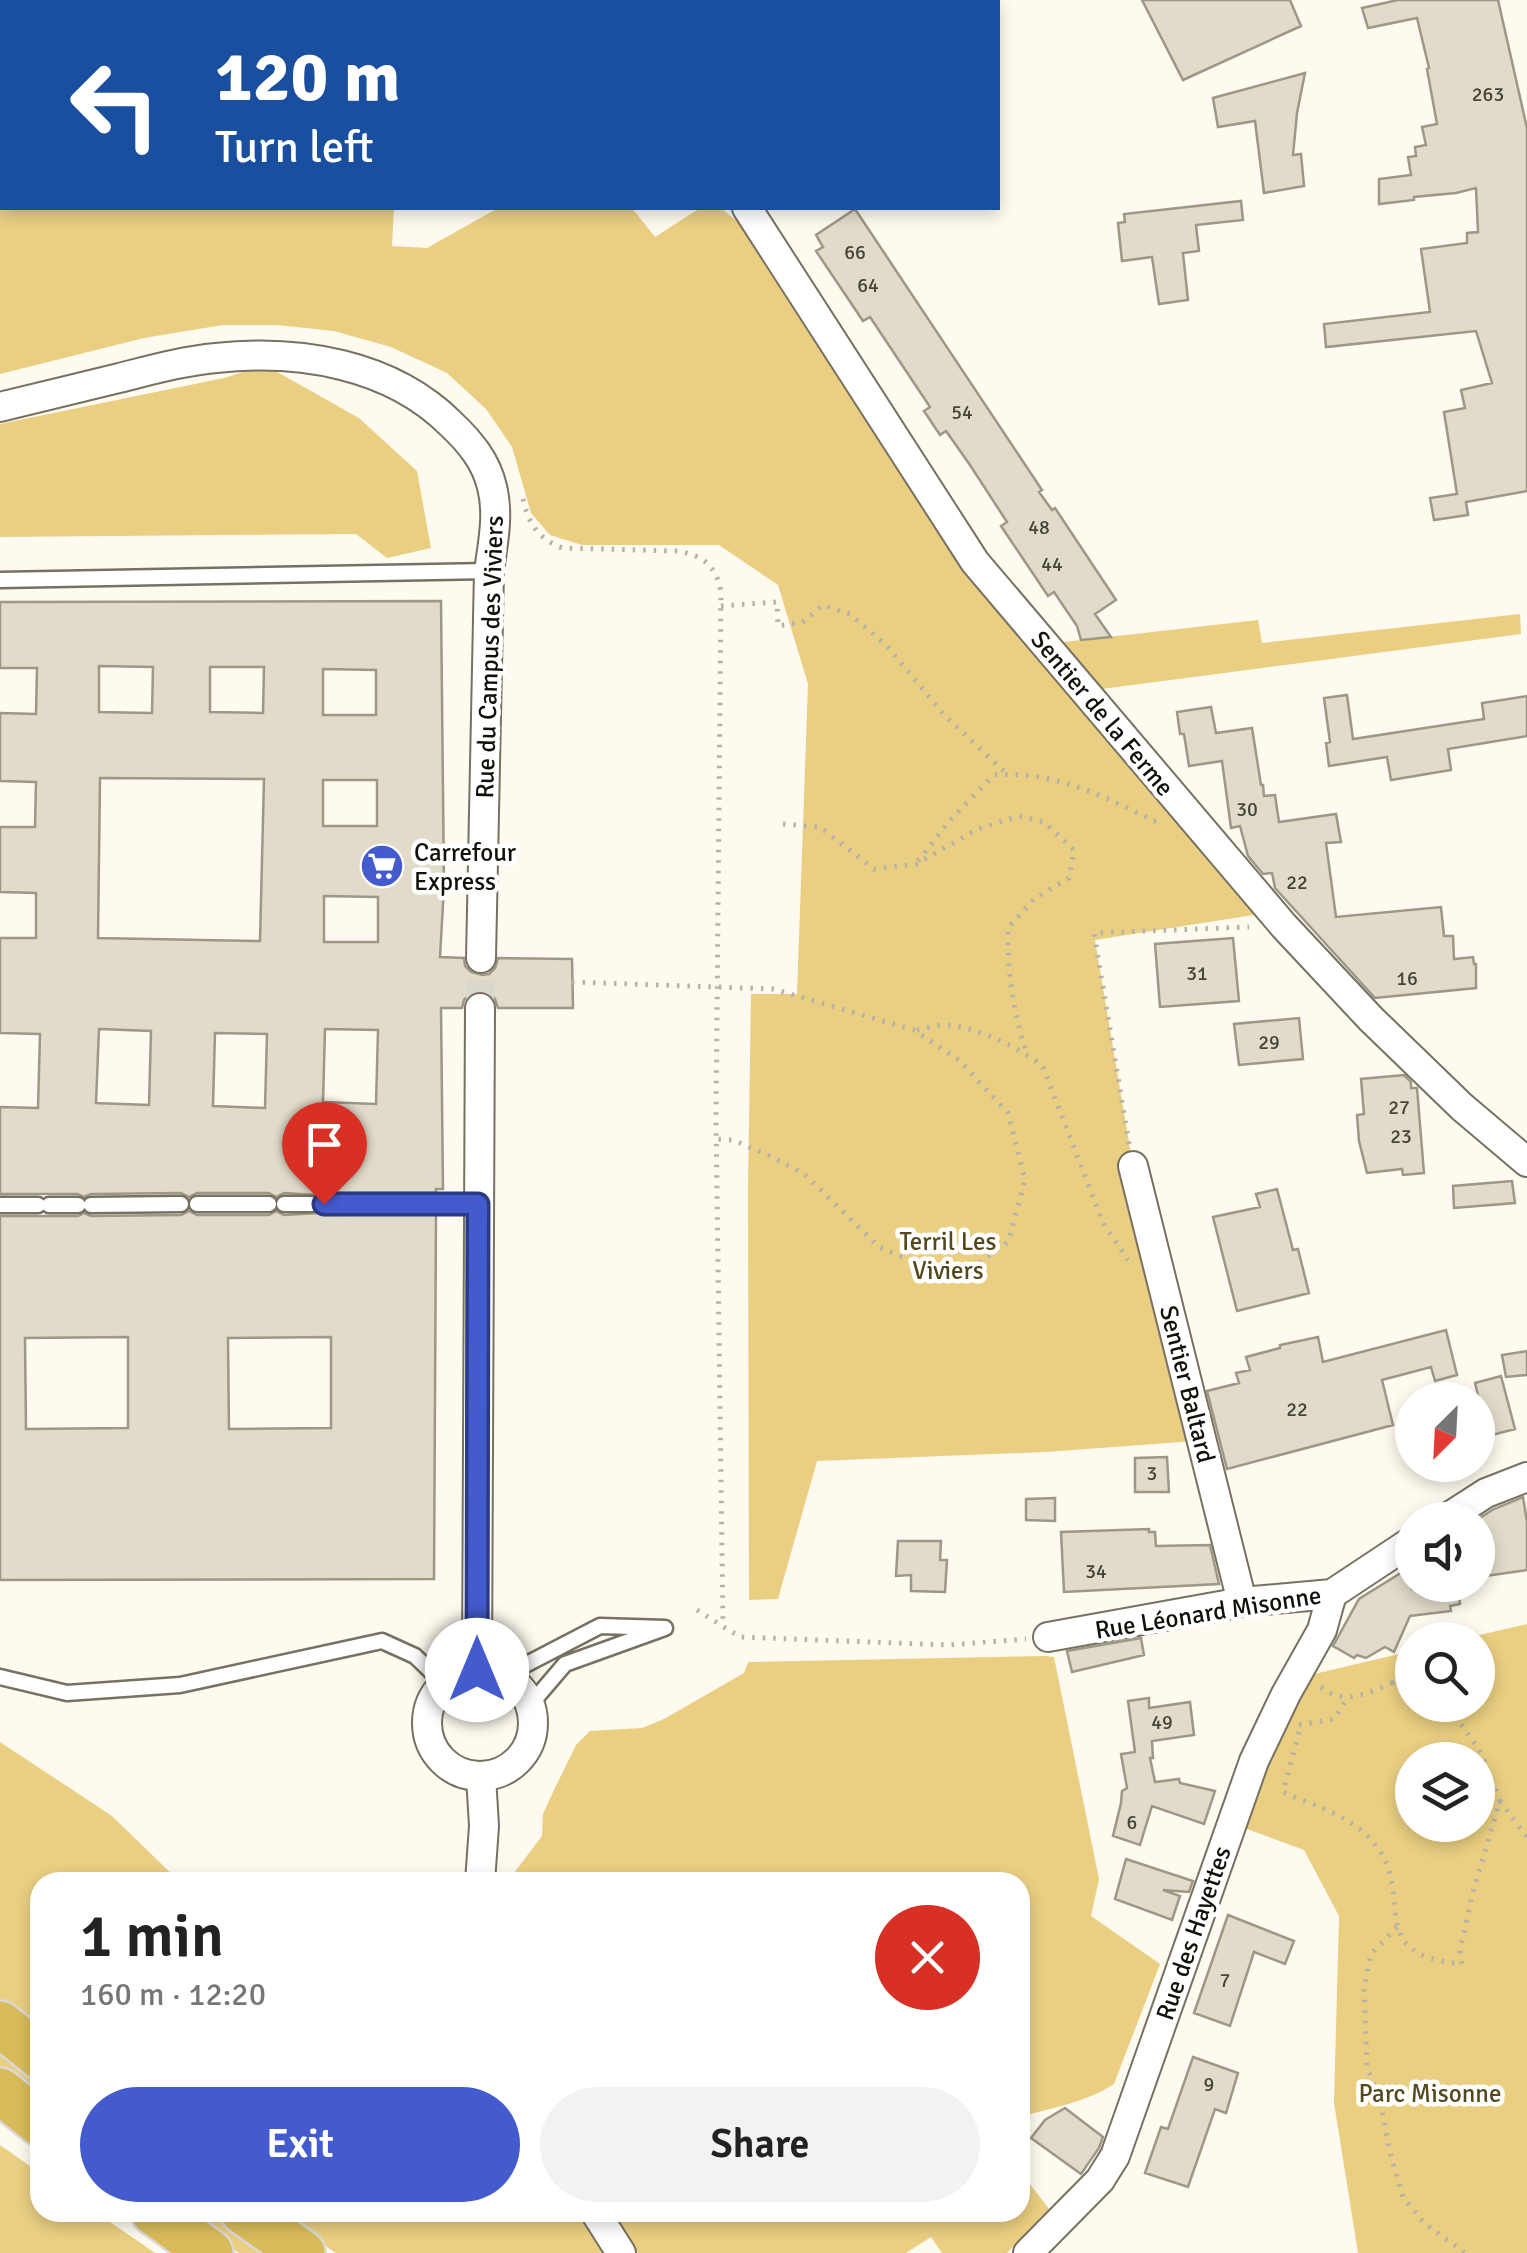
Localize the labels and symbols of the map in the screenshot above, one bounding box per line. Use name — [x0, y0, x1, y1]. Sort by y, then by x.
house number: 263 — [1472, 82, 1504, 107]
house number: 66 — [844, 240, 866, 265]
house number: 64 — [857, 273, 879, 298]
house number: 54 — [951, 400, 973, 425]
street label: Rue du Campus des Viviers — [469, 515, 510, 799]
house number: 48 — [1028, 515, 1050, 540]
house number: 44 — [1041, 552, 1063, 577]
street label: Sentier de la Ferme — [1024, 624, 1181, 802]
house number: 30 — [1236, 797, 1258, 822]
place label: Carrefour Express — [414, 837, 517, 897]
supermarket icon: Carrefour Express — [359, 843, 405, 889]
house number: 22 — [1286, 870, 1308, 895]
house number: 31 — [1186, 961, 1208, 986]
house number: 16 — [1396, 966, 1418, 991]
house number: 29 — [1258, 1030, 1280, 1055]
house number: 27 — [1388, 1095, 1410, 1120]
pin — [282, 1102, 367, 1205]
house number: 23 — [1390, 1124, 1412, 1149]
park label: Terril Les Viviers — [899, 1226, 997, 1286]
street label: Sentier Baltard — [1153, 1302, 1222, 1466]
north arrow — [1395, 1382, 1495, 1482]
house number: 22 — [1286, 1397, 1308, 1422]
house number: 3 — [1147, 1461, 1157, 1486]
house number: 34 — [1085, 1559, 1107, 1584]
street label: Rue Léonard Misonne — [1093, 1579, 1323, 1646]
position arrow — [425, 1618, 529, 1722]
house number: 49 — [1151, 1710, 1173, 1735]
house number: 6 — [1127, 1810, 1137, 1835]
street label: Rue des Hayettes — [1149, 1842, 1238, 2024]
house number: 7 — [1220, 1968, 1230, 1993]
house number: 9 — [1204, 2072, 1214, 2097]
park label: Parc Misonne — [1358, 2078, 1502, 2109]

